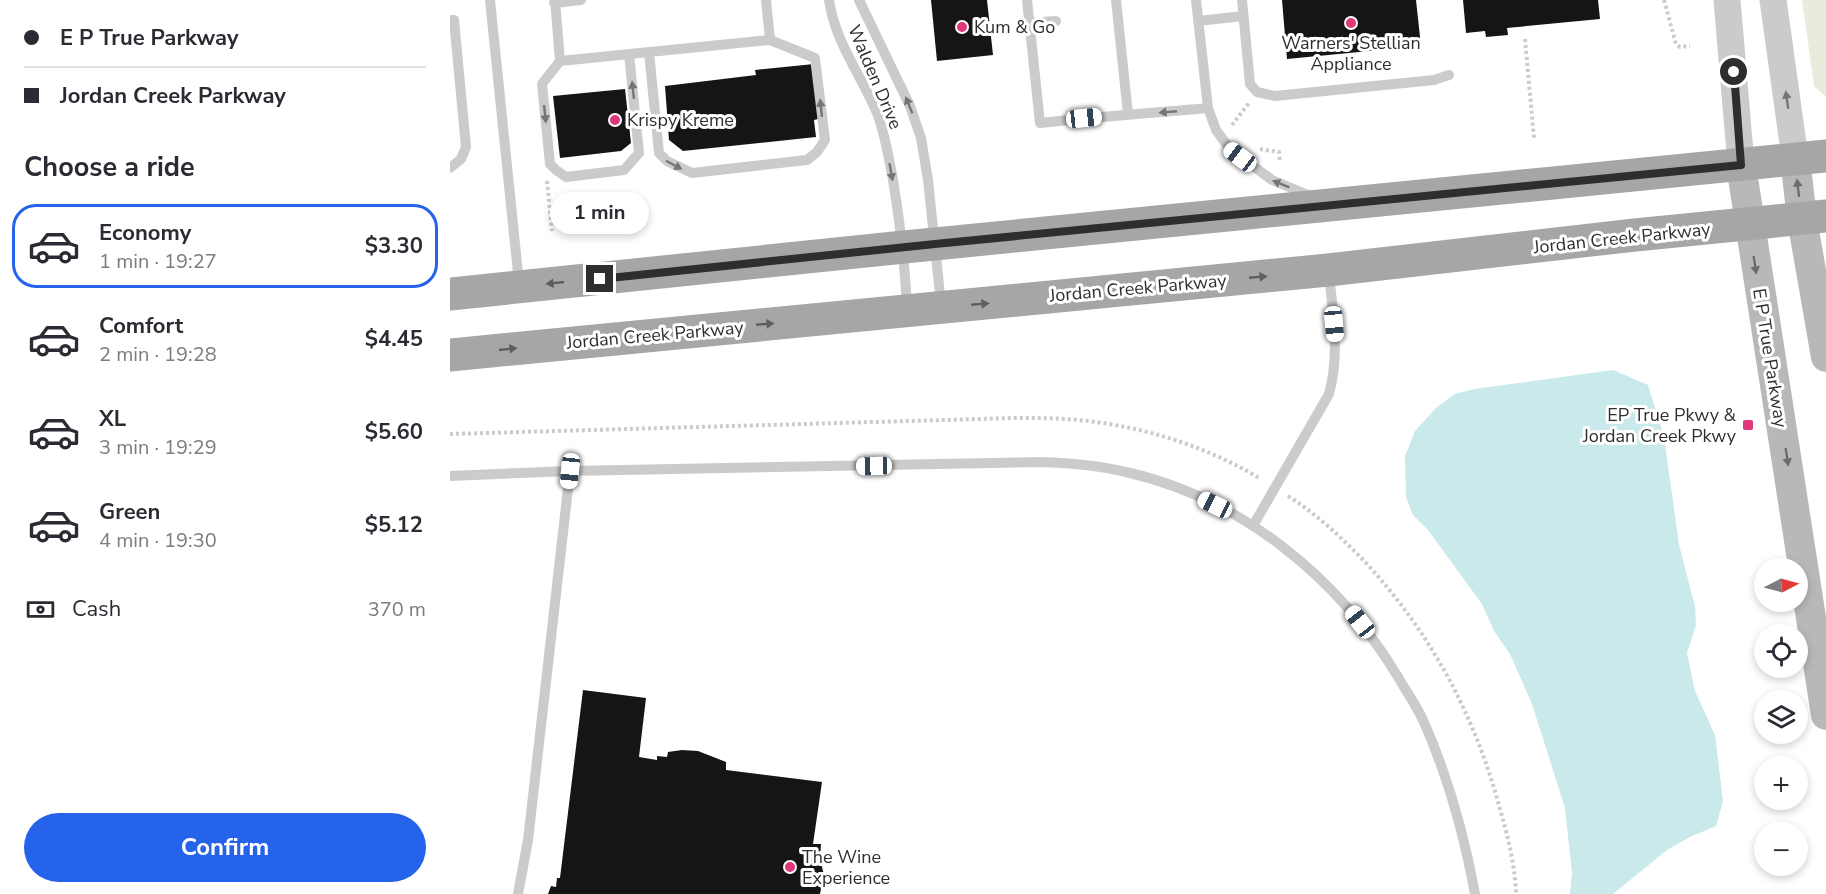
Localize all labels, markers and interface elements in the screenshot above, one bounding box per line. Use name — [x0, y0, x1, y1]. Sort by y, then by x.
place label: Kum & Go — [974, 15, 1055, 39]
marker: Warners' Stellian Appliance — [1344, 16, 1358, 30]
marker: Kum & Go — [955, 20, 969, 34]
street label: Walden Drive — [842, 21, 908, 133]
text: E P True Parkway — [60, 23, 238, 53]
place label: Warners' Stellian Appliance — [1281, 31, 1421, 76]
route start — [1720, 58, 1747, 85]
one-way arrow — [628, 80, 637, 99]
text: Jordan Creek Parkway — [60, 81, 286, 111]
one-way arrow — [1782, 91, 1791, 110]
one-way arrow — [904, 96, 913, 114]
one-way arrow — [816, 98, 826, 117]
one-way arrow — [540, 104, 550, 123]
car — [1065, 107, 1103, 129]
one-way arrow — [1158, 107, 1177, 117]
place label: Krispy Kreme — [627, 108, 734, 132]
marker: Krispy Kreme — [608, 113, 622, 127]
car — [1220, 139, 1260, 175]
text: Choose a ride — [24, 149, 195, 186]
one-way arrow — [665, 159, 683, 169]
one-way arrow — [887, 163, 896, 182]
one-way arrow — [1272, 179, 1290, 189]
one-way arrow — [1794, 179, 1803, 198]
callout: 1 min — [550, 192, 650, 234]
text: 1 min — [574, 199, 625, 226]
street label: Jordan Creek Parkway — [1531, 217, 1712, 259]
text: Economy — [99, 218, 191, 248]
icon: car — [27, 219, 81, 273]
text: $3.30 — [365, 231, 423, 261]
text: 1 min · 19:27 — [99, 248, 217, 275]
one-way arrow — [1751, 255, 1760, 274]
route end — [586, 265, 613, 292]
street label: Jordan Creek Parkway — [1047, 268, 1228, 308]
one-way arrow — [1248, 272, 1267, 282]
one-way arrow — [545, 278, 564, 288]
street label: E P True Parkway — [1747, 287, 1793, 430]
one-way arrow — [971, 299, 990, 309]
car — [1323, 305, 1345, 343]
text: Comfort — [99, 311, 183, 341]
icon: car — [27, 312, 81, 366]
street label: Jordan Creek Parkway — [564, 315, 745, 355]
one-way arrow — [756, 319, 775, 329]
text: $4.45 — [365, 324, 423, 354]
text: 2 min · 19:28 — [99, 341, 217, 368]
one-way arrow — [499, 344, 518, 354]
place label: EP True Pkwy & Jordan Creek Pkwy — [1582, 403, 1737, 448]
text: XL — [99, 404, 126, 434]
icon: car — [27, 405, 81, 459]
text: $5.60 — [365, 417, 423, 447]
marker: EP True Pkwy & Jordan Creek Pkwy — [1741, 418, 1755, 432]
text: 3 min · 19:29 — [99, 434, 217, 461]
one-way arrow — [1782, 448, 1791, 467]
car — [559, 452, 581, 490]
car — [856, 457, 892, 475]
car — [1195, 489, 1235, 521]
text: Green — [99, 497, 160, 527]
icon: car — [27, 498, 81, 552]
text: $5.12 — [365, 510, 423, 540]
text: 4 min · 19:30 — [99, 527, 217, 554]
north arrow — [1754, 558, 1808, 612]
map controls — [1754, 558, 1808, 876]
icon: cash — [24, 593, 57, 626]
text: Cash — [72, 594, 121, 624]
text: 370 m — [368, 596, 426, 623]
car — [1342, 602, 1378, 642]
button: locate — [1754, 624, 1808, 678]
button: layers — [1754, 690, 1808, 744]
button: + — [1754, 756, 1808, 810]
button: Confirm — [24, 813, 426, 882]
button: − — [1754, 822, 1808, 876]
place label: The Wine Experience — [802, 845, 890, 890]
marker: The Wine Experience — [783, 860, 797, 874]

